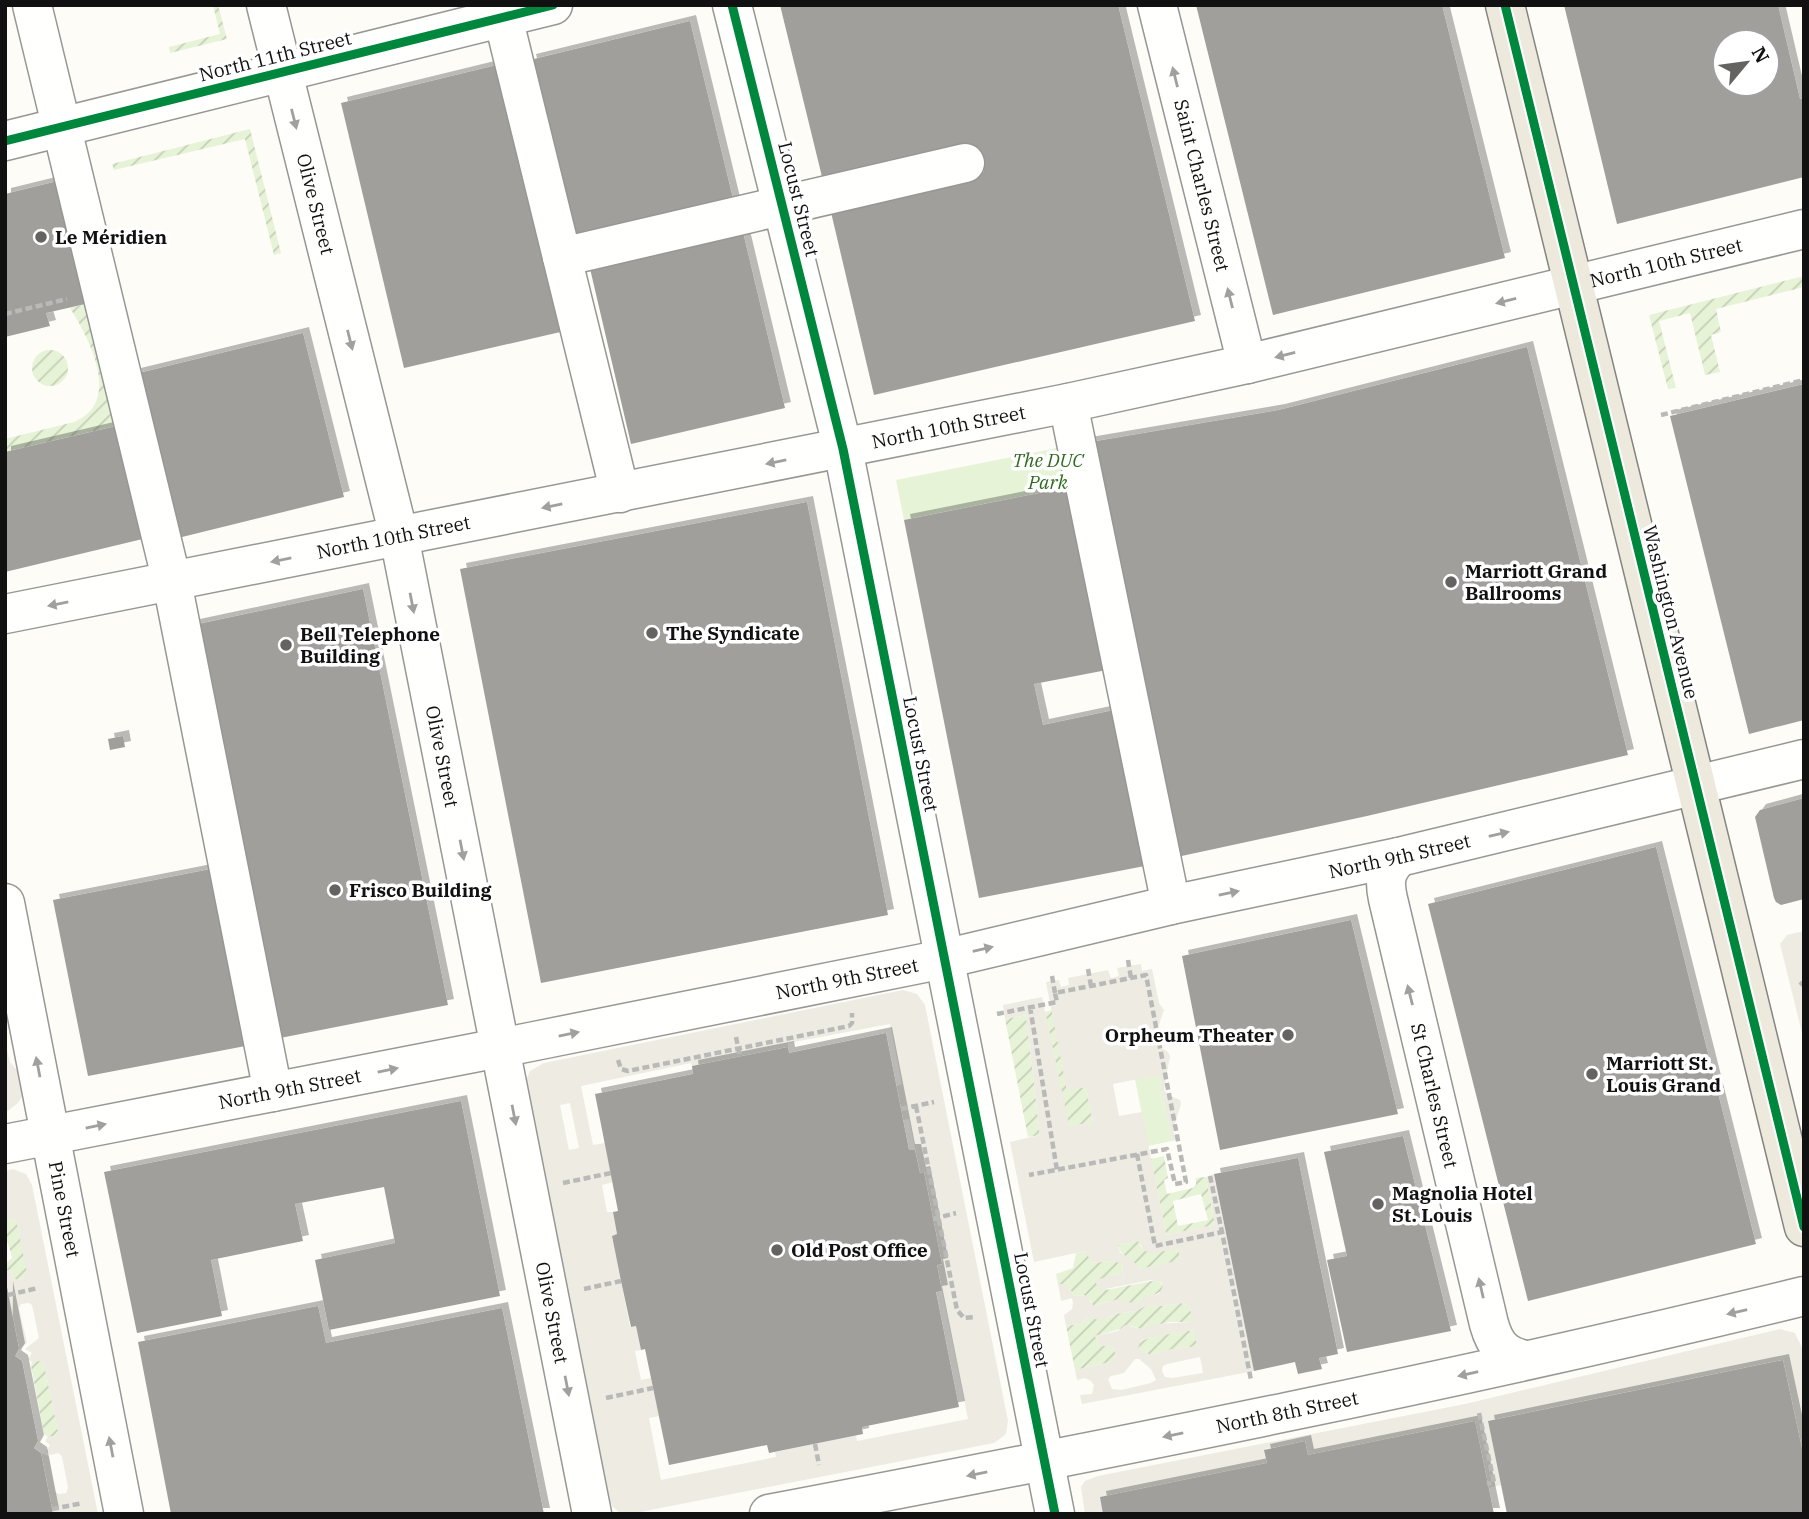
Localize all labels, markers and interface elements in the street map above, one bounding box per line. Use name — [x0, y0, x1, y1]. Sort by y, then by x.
street label: North 11th Street — [196, 25, 354, 87]
north arrow — [1711, 28, 1781, 98]
text: N — [1747, 42, 1775, 67]
one-way arrow — [1169, 66, 1180, 88]
street label: Saint Charles Street — [1169, 97, 1235, 274]
one-way arrow — [289, 108, 300, 130]
street label: Locust Street — [773, 139, 825, 259]
street label: Olive Street — [292, 151, 340, 257]
place label: Le Méridien — [55, 225, 168, 249]
marker: Le Méridien — [33, 229, 49, 245]
street label: North 10th Street — [1587, 232, 1745, 293]
one-way arrow — [1224, 287, 1235, 309]
one-way arrow — [1495, 296, 1517, 307]
one-way arrow — [345, 329, 356, 351]
one-way arrow — [1274, 350, 1296, 361]
street label: North 10th Street — [870, 400, 1028, 454]
park label: The DUC Park — [1012, 448, 1085, 494]
one-way arrow — [765, 457, 787, 468]
one-way arrow — [541, 501, 563, 512]
street label: North 10th Street — [314, 510, 473, 564]
street label: Washington Avenue — [1638, 523, 1704, 701]
one-way arrow — [270, 554, 292, 565]
place label: Marriott Grand Ballrooms — [1465, 559, 1607, 605]
marker: Marriott Grand Ballrooms — [1443, 574, 1459, 590]
one-way arrow — [407, 592, 418, 614]
one-way arrow — [47, 598, 69, 609]
place label: The Syndicate — [666, 621, 800, 645]
place label: Bell Telephone Building — [300, 622, 440, 668]
marker: The Syndicate — [644, 625, 660, 641]
marker: Bell Telephone Building — [278, 637, 294, 653]
street label: Locust Street — [898, 694, 944, 814]
street label: Olive Street — [421, 703, 464, 810]
street label: North 9th Street — [1326, 828, 1473, 883]
one-way arrow — [1488, 828, 1510, 839]
one-way arrow — [456, 839, 467, 861]
place label: Frisco Building — [349, 878, 492, 902]
marker: Frisco Building — [327, 882, 343, 898]
one-way arrow — [1218, 888, 1240, 899]
one-way arrow — [972, 943, 994, 954]
street label: North 9th Street — [774, 952, 921, 1004]
one-way arrow — [1405, 984, 1416, 1006]
street label: St Charles Street — [1406, 1021, 1464, 1171]
place label: Orpheum Theater — [1105, 1023, 1275, 1047]
marker: Orpheum Theater — [1280, 1027, 1296, 1043]
one-way arrow — [558, 1029, 580, 1040]
place label: Marriott St. Louis Grand — [1606, 1051, 1721, 1097]
one-way arrow — [33, 1056, 44, 1078]
street label: North 9th Street — [216, 1063, 363, 1114]
one-way arrow — [377, 1064, 399, 1075]
marker: Marriott St. Louis Grand — [1584, 1066, 1600, 1082]
one-way arrow — [509, 1104, 520, 1126]
one-way arrow — [85, 1120, 107, 1131]
street label: Pine Street — [43, 1159, 86, 1260]
place label: Magnolia Hotel St. Louis — [1392, 1181, 1533, 1227]
marker: Magnolia Hotel St. Louis — [1370, 1196, 1386, 1212]
place label: Old Post Office — [791, 1238, 928, 1262]
marker: Old Post Office — [769, 1242, 785, 1258]
street label: Locust Street — [1009, 1250, 1055, 1370]
street label: Olive Street — [530, 1260, 574, 1366]
one-way arrow — [1475, 1277, 1486, 1299]
one-way arrow — [1726, 1307, 1748, 1318]
one-way arrow — [1457, 1368, 1479, 1379]
one-way arrow — [562, 1375, 573, 1397]
street label: North 8th Street — [1214, 1385, 1361, 1438]
one-way arrow — [1162, 1429, 1184, 1440]
one-way arrow — [106, 1436, 117, 1458]
one-way arrow — [966, 1469, 988, 1480]

